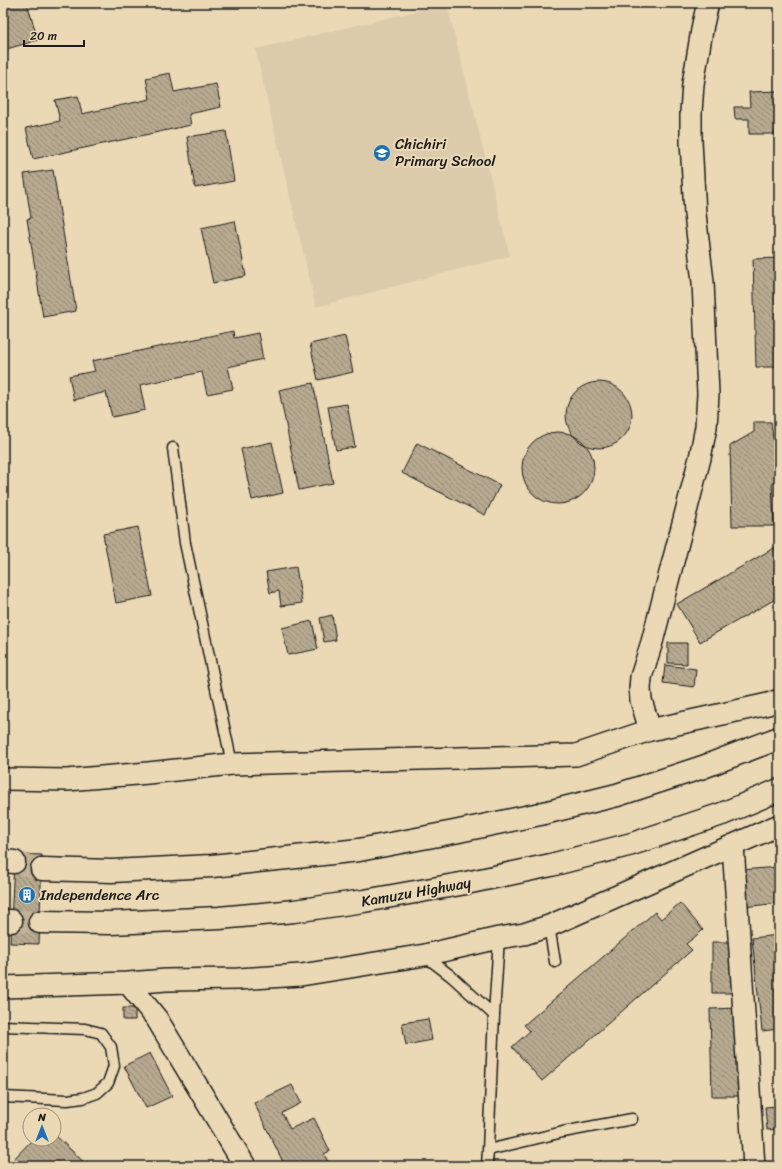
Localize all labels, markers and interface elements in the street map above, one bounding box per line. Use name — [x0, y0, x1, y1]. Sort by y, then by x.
scale bar — [24, 22, 84, 48]
text: 20 m — [30, 25, 57, 47]
place label: Chichiri Primary School — [395, 131, 496, 174]
school or university icon: Chichiri Primary School — [372, 143, 392, 163]
street label: Kamuzu Highway — [359, 870, 473, 914]
place label: Independence Arc — [39, 882, 160, 908]
building icon: Independence Arc — [17, 885, 37, 905]
north arrow — [22, 1107, 62, 1147]
text: N — [37, 1108, 46, 1127]

